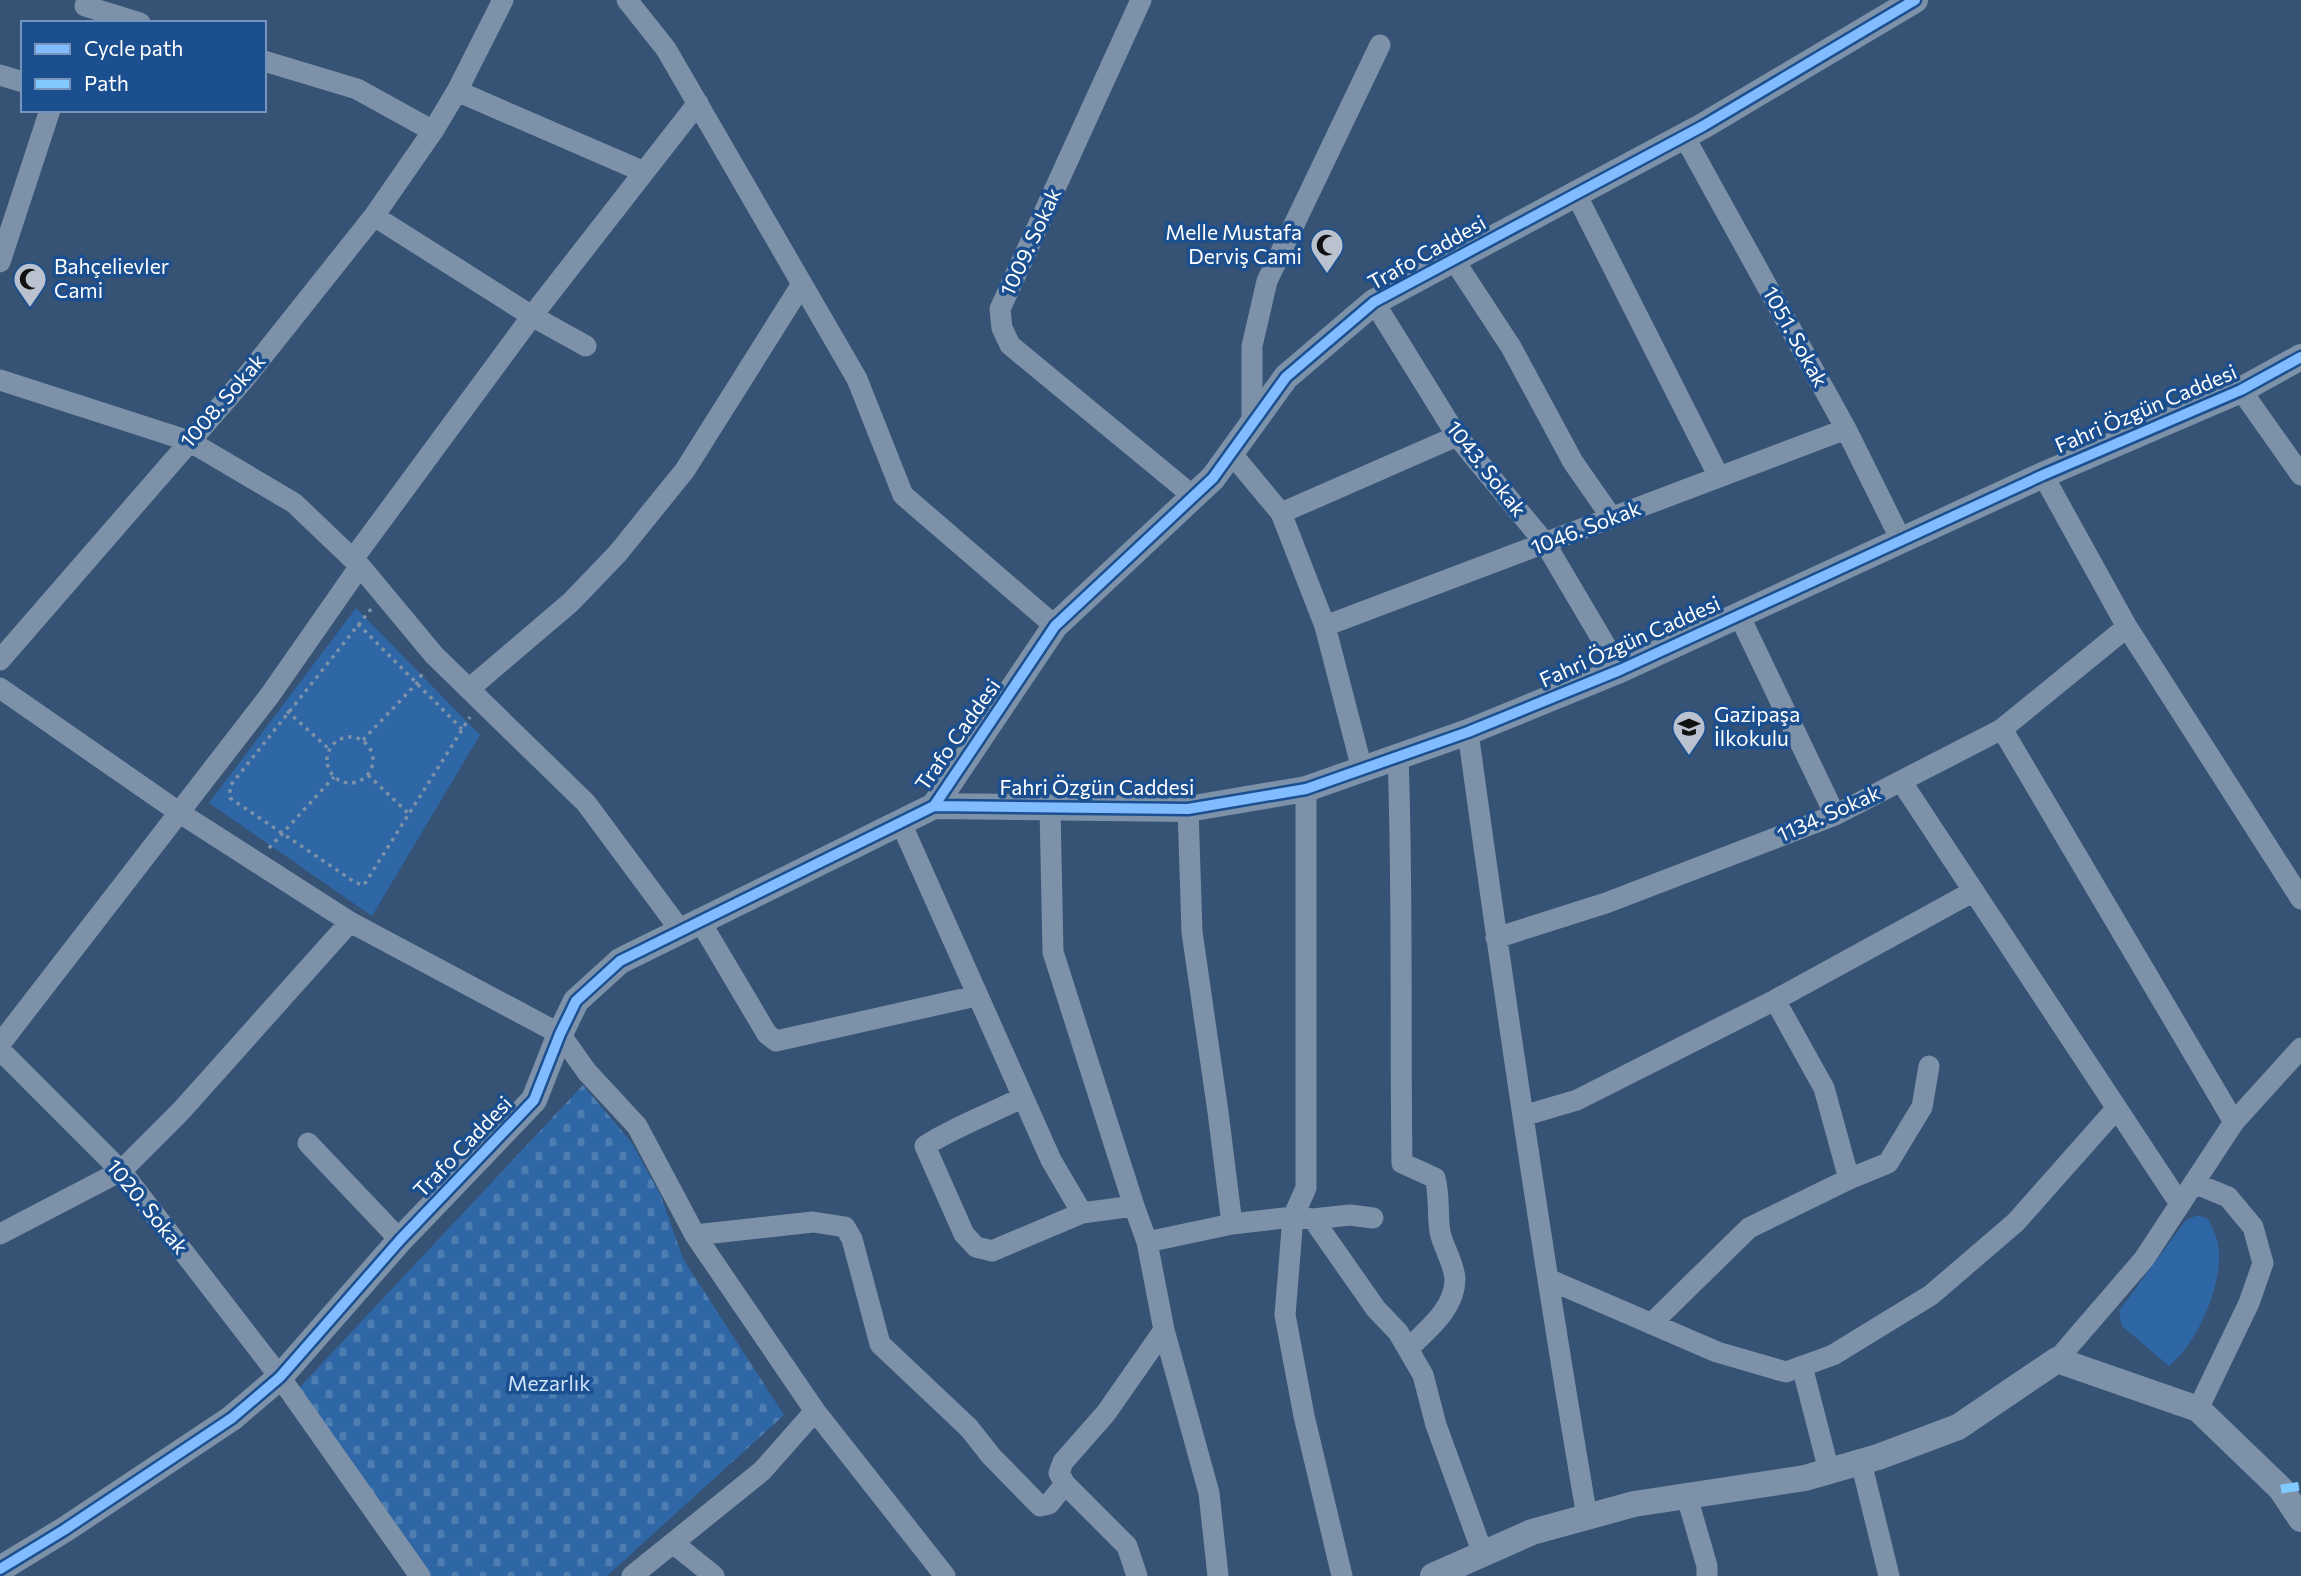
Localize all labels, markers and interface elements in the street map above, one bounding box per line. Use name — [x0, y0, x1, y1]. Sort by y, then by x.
legend — [21, 21, 266, 112]
text: Cycle path — [84, 35, 183, 60]
text: Path — [84, 70, 129, 95]
street label: 1009. Sokak — [994, 183, 1066, 299]
street label: Trafo Caddesi — [1363, 209, 1490, 294]
place label: Melle Mustafa Derviş Cami — [1165, 219, 1302, 268]
mosque icon: Melle Mustafa Derviş Cami — [1308, 226, 1346, 275]
place label: Bahçelievler Cami — [54, 253, 169, 302]
mosque icon: Bahçelievler Cami — [11, 260, 49, 309]
street label: 1051. Sokak — [1758, 282, 1834, 391]
street label: 1008. Sokak — [174, 348, 269, 452]
street label: Fahri Özgün Caddesi — [2051, 358, 2240, 457]
street label: 1043. Sokak — [1442, 415, 1532, 521]
street label: 1046. Sokak — [1527, 494, 1644, 559]
street label: Fahri Özgün Caddesi — [1535, 590, 1723, 692]
street label: Trafo Caddesi — [909, 673, 1005, 795]
place label: Gazipaşa İlkokulu — [1714, 701, 1800, 750]
school or university icon: Gazipaşa İlkokulu — [1670, 708, 1708, 757]
street label: Fahri Özgün Caddesi — [1000, 774, 1194, 799]
street label: 1134. Sokak — [1773, 779, 1884, 846]
street label: Trafo Caddesi — [407, 1090, 516, 1202]
street label: 1020. Sokak — [102, 1153, 194, 1259]
park label: Mezarlık — [507, 1370, 591, 1395]

